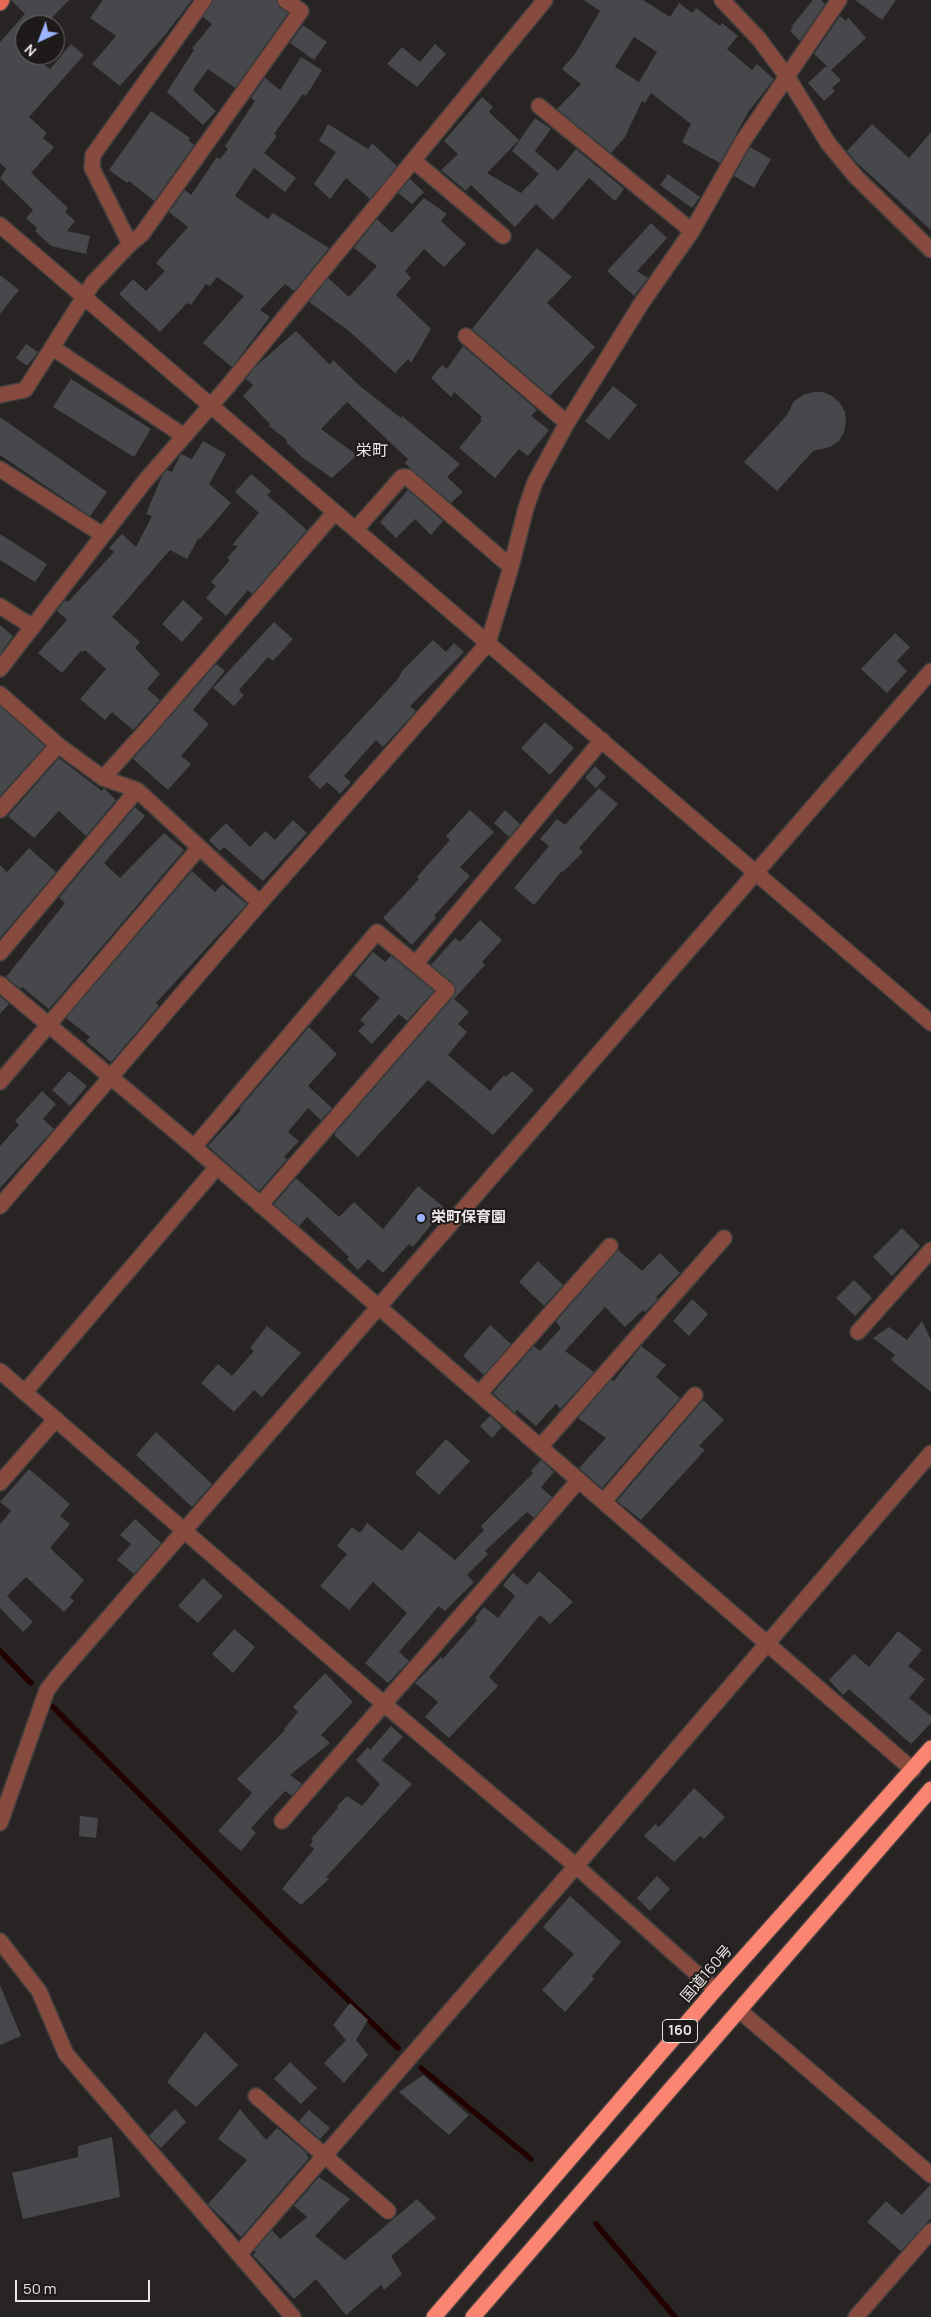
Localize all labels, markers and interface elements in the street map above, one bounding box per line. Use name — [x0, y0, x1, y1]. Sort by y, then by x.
north arrow — [15, 15, 65, 65]
text: N — [20, 40, 40, 61]
district label: 栄町 — [356, 442, 388, 462]
place label: 栄町保育園 — [431, 1209, 506, 1227]
marker: 栄町保育園 — [415, 1212, 427, 1224]
street label: 国道160号 — [677, 1942, 737, 2006]
road number: 160 — [662, 2020, 698, 2042]
scale bar — [18, 2270, 152, 2302]
text: 50 m — [23, 2278, 57, 2299]

